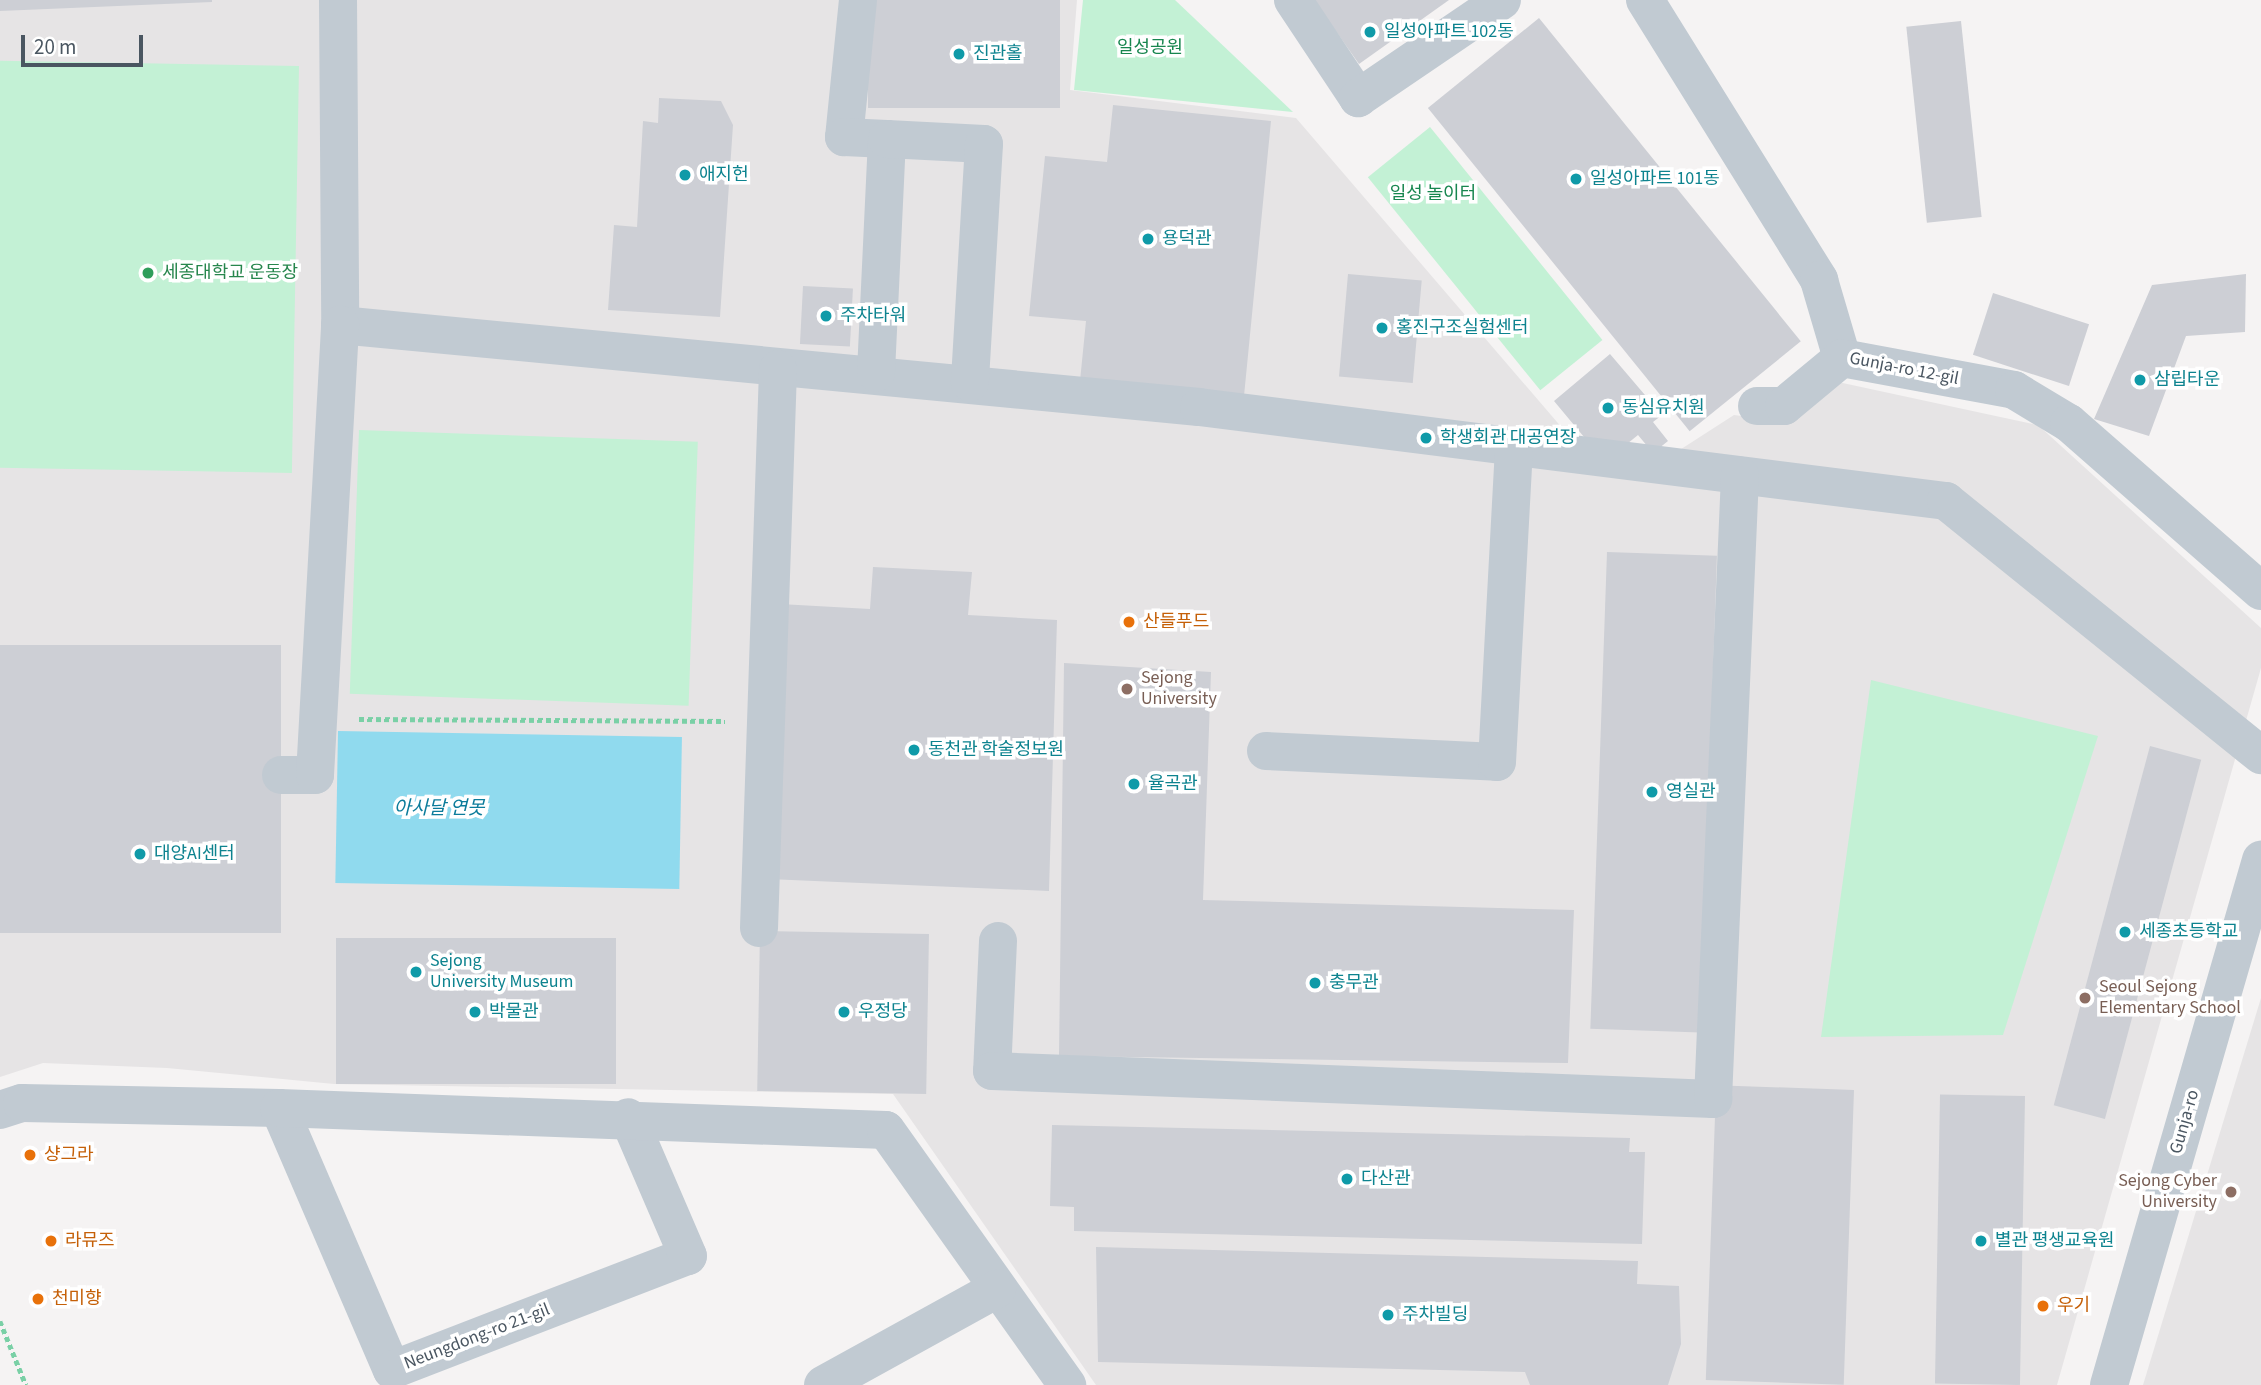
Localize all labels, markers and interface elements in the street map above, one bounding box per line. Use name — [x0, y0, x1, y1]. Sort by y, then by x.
scale bar — [24, 21, 147, 65]
place label: 일성아파트 102동 — [1384, 21, 1514, 43]
marker: 일성아파트 102동 — [1362, 24, 1378, 40]
text: 20 m — [34, 32, 76, 62]
park label: 일성공원 — [1117, 37, 1183, 59]
place label: 진관홀 — [973, 43, 1023, 65]
marker: 진관홀 — [951, 46, 967, 62]
place label: 애지헌 — [699, 164, 749, 186]
marker: 애지헌 — [677, 167, 693, 183]
place label: 일성아파트 101동 — [1590, 168, 1720, 190]
marker: 일성아파트 101동 — [1568, 171, 1584, 187]
park label: 일성 놀이터 — [1390, 183, 1476, 205]
place label: 용덕관 — [1162, 228, 1212, 250]
marker: 용덕관 — [1140, 231, 1156, 247]
place label: 세종대학교 운동장 — [162, 262, 298, 284]
marker: 세종대학교 운동장 — [140, 265, 156, 281]
place label: 주차타워 — [840, 305, 906, 327]
marker: 주차타워 — [818, 308, 834, 324]
place label: 홍진구조실험센터 — [1396, 317, 1528, 339]
marker: 홍진구조실험센터 — [1374, 320, 1390, 336]
street label: Gunja-ro 12-gil — [1848, 348, 1960, 390]
place label: 삼립타운 — [2154, 369, 2220, 391]
marker: 삼립타운 — [2132, 372, 2148, 388]
place label: 동심유치원 — [1622, 397, 1705, 419]
marker: 동심유치원 — [1600, 400, 1616, 416]
place label: 학생회관 대공연장 — [1440, 427, 1576, 449]
marker: 학생회관 대공연장 — [1418, 430, 1434, 446]
place label: 산들푸드 — [1143, 611, 1209, 633]
marker: 산들푸드 — [1121, 614, 1137, 630]
place label: Sejong University — [1141, 668, 1217, 710]
marker: Sejong University — [1119, 681, 1135, 697]
place label: 동천관 학술정보원 — [928, 739, 1064, 761]
marker: 동천관 학술정보원 — [906, 742, 922, 758]
place label: 율곡관 — [1148, 773, 1198, 795]
marker: 율곡관 — [1126, 776, 1142, 792]
place label: 영실관 — [1666, 781, 1716, 803]
marker: 영실관 — [1644, 784, 1660, 800]
water label: 아사달 연못 — [393, 798, 485, 820]
place label: 대양AI센터 — [154, 843, 235, 865]
marker: 대양AI센터 — [132, 846, 148, 862]
place label: 세종초등학교 — [2139, 921, 2238, 943]
marker: 세종초등학교 — [2117, 924, 2133, 940]
place label: Sejong University Museum — [430, 951, 573, 993]
marker: Sejong University Museum — [408, 964, 424, 980]
place label: 충무관 — [1329, 972, 1379, 994]
marker: 충무관 — [1307, 975, 1323, 991]
place label: Seoul Sejong Elementary School — [2099, 977, 2241, 1020]
marker: Seoul Sejong Elementary School — [2077, 990, 2093, 1006]
place label: 박물관 — [489, 1001, 539, 1023]
place label: 우정당 — [858, 1001, 908, 1023]
marker: 박물관 — [467, 1004, 483, 1020]
marker: 우정당 — [836, 1004, 852, 1020]
street label: Gunja-ro — [2166, 1087, 2204, 1157]
place label: 샹그라 — [44, 1144, 94, 1166]
marker: 샹그라 — [22, 1147, 38, 1163]
place label: 다산관 — [1361, 1168, 1411, 1190]
marker: 다산관 — [1339, 1171, 1355, 1187]
place label: Sejong Cyber University — [2118, 1171, 2217, 1214]
marker: Sejong Cyber University — [2223, 1184, 2239, 1200]
place label: 라뮤즈 — [65, 1230, 115, 1252]
place label: 별관 평생교육원 — [1995, 1230, 2115, 1252]
marker: 라뮤즈 — [43, 1233, 59, 1249]
marker: 별관 평생교육원 — [1973, 1233, 1989, 1249]
place label: 천미향 — [52, 1288, 102, 1310]
marker: 천미향 — [30, 1291, 46, 1307]
place label: 우기 — [2057, 1295, 2090, 1317]
marker: 우기 — [2035, 1298, 2051, 1314]
street label: Neungdong-ro 21-gil — [401, 1299, 553, 1375]
place label: 주차빌딩 — [1402, 1304, 1468, 1326]
marker: 주차빌딩 — [1380, 1307, 1396, 1323]

